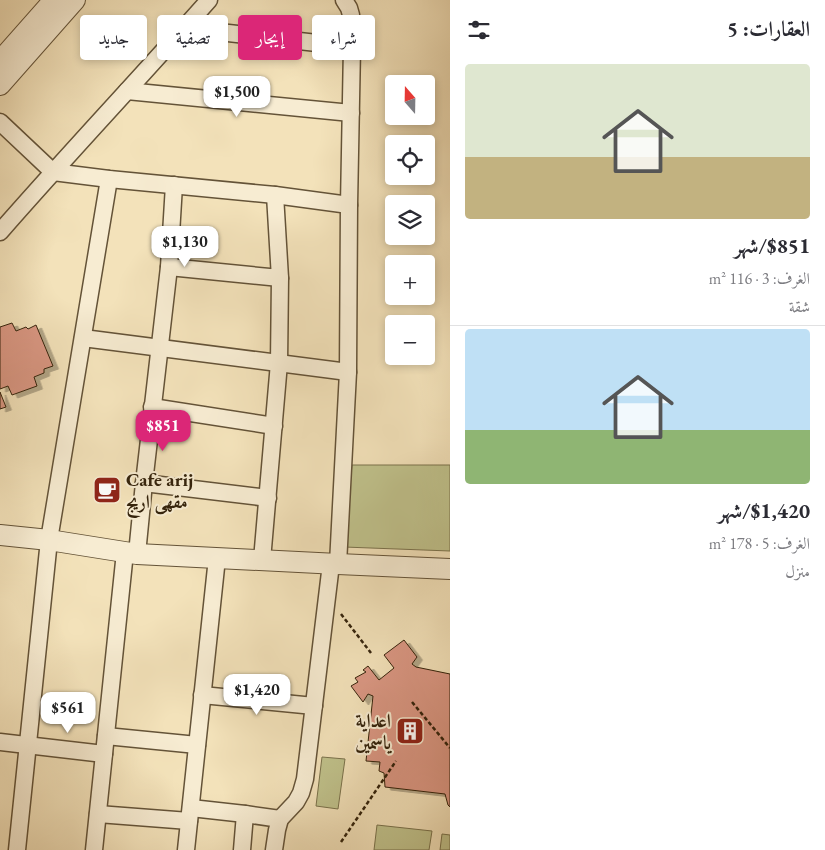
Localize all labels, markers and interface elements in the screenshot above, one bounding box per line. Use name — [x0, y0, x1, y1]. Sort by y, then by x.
chip: جديد — [80, 15, 147, 60]
chip: تصفية — [157, 15, 228, 60]
chip: إيجار — [238, 15, 302, 60]
chip: شراء — [312, 15, 375, 60]
text: العقارات: 5 — [727, 15, 810, 42]
icon: filters — [465, 16, 493, 44]
north arrow — [385, 75, 435, 125]
map controls — [385, 75, 435, 365]
pin: $1,500 — [196, 76, 278, 118]
text: $1,500 — [214, 81, 260, 102]
icon: home — [593, 96, 683, 186]
button: locate — [385, 135, 435, 185]
button: layers — [385, 195, 435, 245]
pin: $1,130 — [144, 226, 226, 268]
text: $1,130 — [162, 231, 208, 252]
text: $851/شهر — [734, 232, 810, 259]
button: + — [385, 255, 435, 305]
text: الغرف: 3 · 116 m² — [709, 268, 810, 289]
text: شقة — [789, 296, 810, 317]
button: − — [385, 315, 435, 365]
icon: home — [593, 362, 683, 452]
pin: $851 — [133, 410, 193, 452]
text: $851 — [147, 415, 179, 436]
place label: Cafe arij مقهى اريج — [126, 467, 193, 518]
cafe icon: Cafe arij مقهى اريج — [92, 475, 122, 505]
text: $1,420/شهر — [718, 497, 810, 524]
text: الغرف: 5 · 178 m² — [709, 533, 810, 554]
text: منزل — [785, 561, 810, 582]
pin: $1,420 — [216, 674, 298, 716]
text: $1,420 — [234, 679, 280, 700]
pin: $561 — [38, 692, 98, 734]
text: $561 — [52, 697, 84, 718]
place label: اعداية ياسمين — [355, 708, 392, 755]
building icon: اعداية ياسمين — [395, 716, 425, 746]

